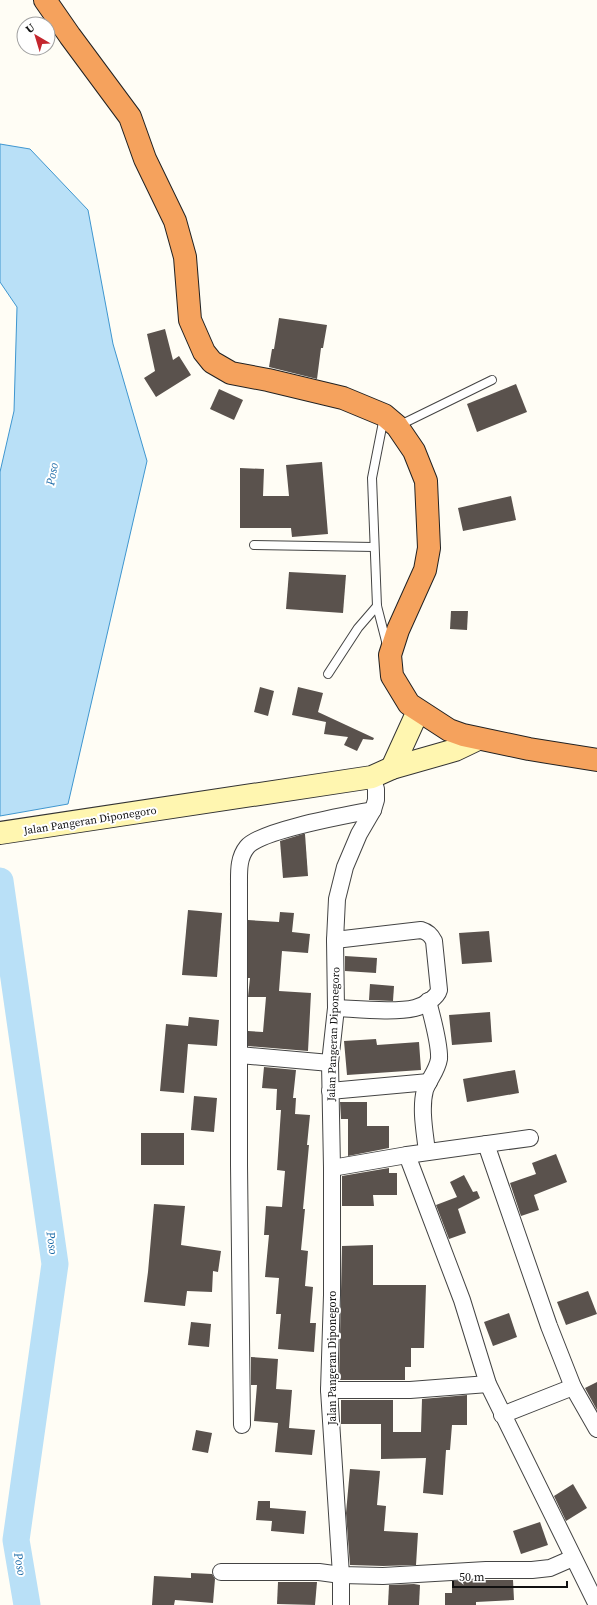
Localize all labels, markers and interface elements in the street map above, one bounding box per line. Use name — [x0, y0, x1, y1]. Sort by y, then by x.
north arrow — [16, 16, 56, 56]
text: U — [22, 20, 38, 37]
water label: Poso — [42, 461, 62, 488]
street label: Jalan Pangeran Diponegoro — [22, 803, 158, 839]
street label: Jalan Pangeran Diponegoro — [324, 967, 343, 1102]
water label: Poso — [42, 1230, 62, 1256]
street label: Jalan Pangeran Diponegoro — [325, 1291, 340, 1426]
water label: Poso — [10, 1550, 30, 1577]
scale bar — [453, 1563, 567, 1589]
text: 50 m — [459, 1569, 485, 1585]

